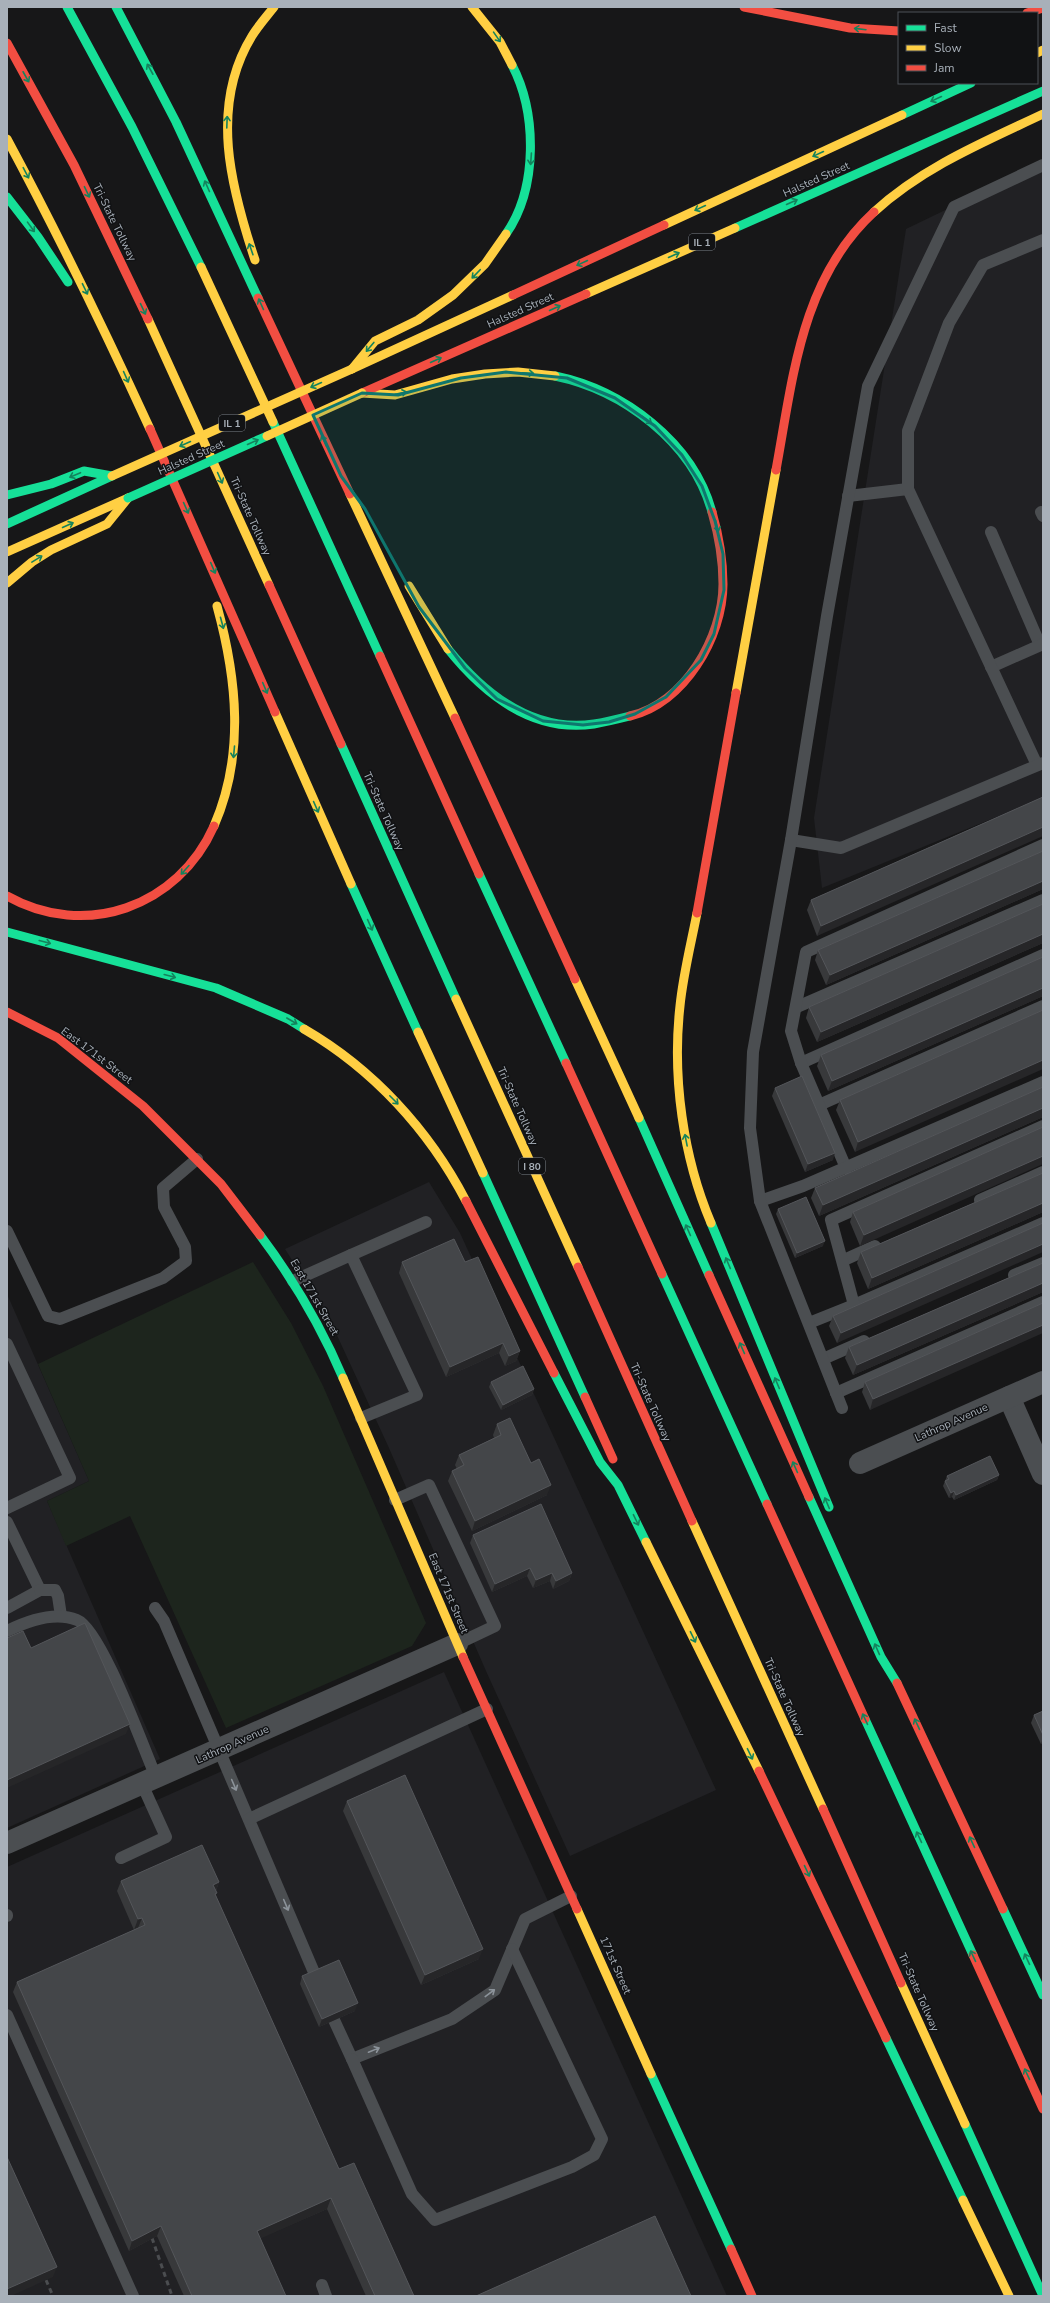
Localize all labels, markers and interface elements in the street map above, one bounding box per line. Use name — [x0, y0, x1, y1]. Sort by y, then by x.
legend — [898, 12, 1038, 84]
text: Fast — [934, 20, 957, 36]
one-way arrow — [854, 25, 867, 33]
one-way arrow — [493, 31, 501, 42]
text: Slow — [934, 40, 962, 56]
text: Jam — [933, 60, 955, 76]
one-way arrow — [145, 63, 153, 75]
one-way arrow — [22, 71, 30, 83]
one-way arrow — [930, 96, 942, 103]
one-way arrow — [224, 116, 231, 129]
one-way arrow — [812, 151, 824, 158]
one-way arrow — [527, 152, 534, 165]
street label: Halsted Street — [780, 158, 852, 201]
one-way arrow — [23, 167, 30, 179]
one-way arrow — [203, 180, 210, 192]
street label: Tri-State Tollway — [89, 181, 140, 264]
one-way arrow — [84, 185, 91, 197]
one-way arrow — [786, 198, 798, 206]
one-way arrow — [694, 205, 706, 212]
one-way arrow — [27, 222, 35, 233]
road number: IL 1 — [689, 234, 715, 250]
one-way arrow — [246, 244, 254, 256]
one-way arrow — [667, 251, 679, 258]
one-way arrow — [576, 260, 588, 267]
one-way arrow — [472, 269, 481, 279]
one-way arrow — [82, 282, 89, 294]
street label: Halsted Street — [484, 289, 556, 332]
one-way arrow — [257, 299, 264, 311]
one-way arrow — [140, 303, 147, 315]
one-way arrow — [548, 304, 560, 311]
one-way arrow — [366, 342, 375, 353]
one-way arrow — [430, 356, 442, 364]
one-way arrow — [521, 369, 534, 376]
one-way arrow — [123, 370, 131, 382]
one-way arrow — [311, 382, 323, 389]
one-way arrow — [394, 389, 407, 397]
road number: IL 1 — [219, 415, 245, 431]
one-way arrow — [641, 415, 652, 424]
one-way arrow — [320, 435, 328, 447]
street label: Halsted Street — [155, 436, 227, 479]
one-way arrow — [246, 438, 258, 445]
one-way arrow — [179, 441, 191, 448]
one-way arrow — [69, 472, 81, 479]
one-way arrow — [217, 472, 224, 484]
street label: Tri-State Tollway — [227, 475, 275, 558]
one-way arrow — [183, 501, 190, 513]
one-way arrow — [714, 520, 721, 533]
one-way arrow — [62, 521, 74, 528]
one-way arrow — [31, 554, 43, 562]
one-way arrow — [210, 562, 217, 574]
one-way arrow — [219, 616, 226, 629]
one-way arrow — [261, 681, 269, 693]
one-way arrow — [230, 745, 238, 758]
street label: Tri-State Tollway — [360, 770, 408, 853]
one-way arrow — [313, 801, 320, 813]
one-way arrow — [181, 865, 190, 875]
one-way arrow — [367, 919, 374, 931]
one-way arrow — [38, 939, 51, 946]
one-way arrow — [164, 972, 177, 980]
one-way arrow — [286, 1017, 298, 1025]
street label: East 171st Street — [58, 1024, 136, 1087]
street label: Tri-State Tollway — [494, 1065, 542, 1148]
one-way arrow — [389, 1095, 399, 1105]
one-way arrow — [682, 1134, 690, 1147]
road number: I 80 — [519, 1158, 545, 1174]
one-way arrow — [684, 1224, 691, 1236]
street label: East 171st Street — [287, 1256, 343, 1338]
one-way arrow — [723, 1257, 731, 1269]
one-way arrow — [737, 1343, 745, 1355]
street label: Tri-State Tollway — [627, 1361, 675, 1444]
one-way arrow — [773, 1377, 781, 1389]
street label: Lathrop Avenue — [912, 1400, 990, 1445]
one-way arrow — [791, 1461, 798, 1473]
one-way arrow — [823, 1497, 831, 1509]
one-way arrow — [633, 1514, 640, 1526]
street label: East 171st Street — [425, 1551, 472, 1636]
one-way arrow — [690, 1631, 697, 1643]
one-way arrow — [873, 1644, 880, 1656]
street label: Tri-State Tollway — [761, 1656, 809, 1739]
one-way arrow — [861, 1713, 868, 1725]
one-way arrow — [913, 1718, 920, 1730]
street label: Lathrop Avenue — [193, 1722, 271, 1767]
one-way arrow — [747, 1747, 754, 1759]
one-way arrow — [231, 1779, 239, 1791]
one-way arrow — [915, 1832, 922, 1844]
one-way arrow — [968, 1836, 975, 1848]
one-way arrow — [804, 1865, 811, 1877]
one-way arrow — [282, 1898, 290, 1910]
street label: 171st Street — [596, 1934, 635, 1997]
one-way arrow — [969, 1950, 976, 1962]
street label: Tri-State Tollway — [895, 1951, 943, 2034]
one-way arrow — [1022, 1954, 1030, 1966]
one-way arrow — [484, 1989, 495, 1997]
one-way arrow — [368, 2046, 380, 2054]
one-way arrow — [1023, 2068, 1030, 2080]

